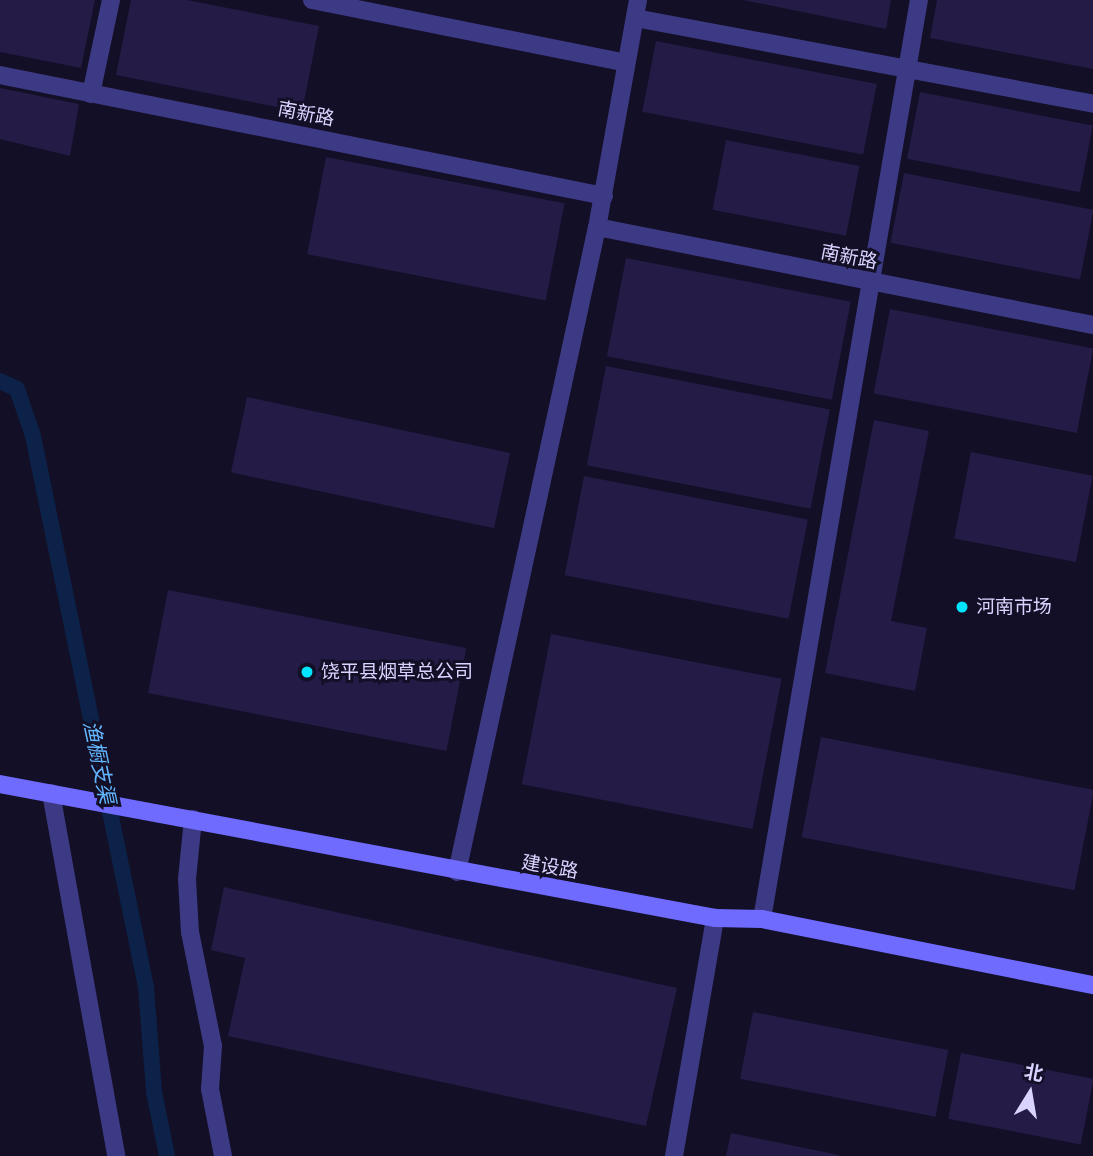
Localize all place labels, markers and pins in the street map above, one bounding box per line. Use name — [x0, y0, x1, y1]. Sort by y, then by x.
place label: 河南市场 — [976, 596, 1052, 618]
marker: 河南市场 — [954, 599, 970, 615]
place label: 饶平县烟草总公司 — [321, 661, 473, 683]
marker: 饶平县烟草总公司 — [299, 664, 315, 680]

